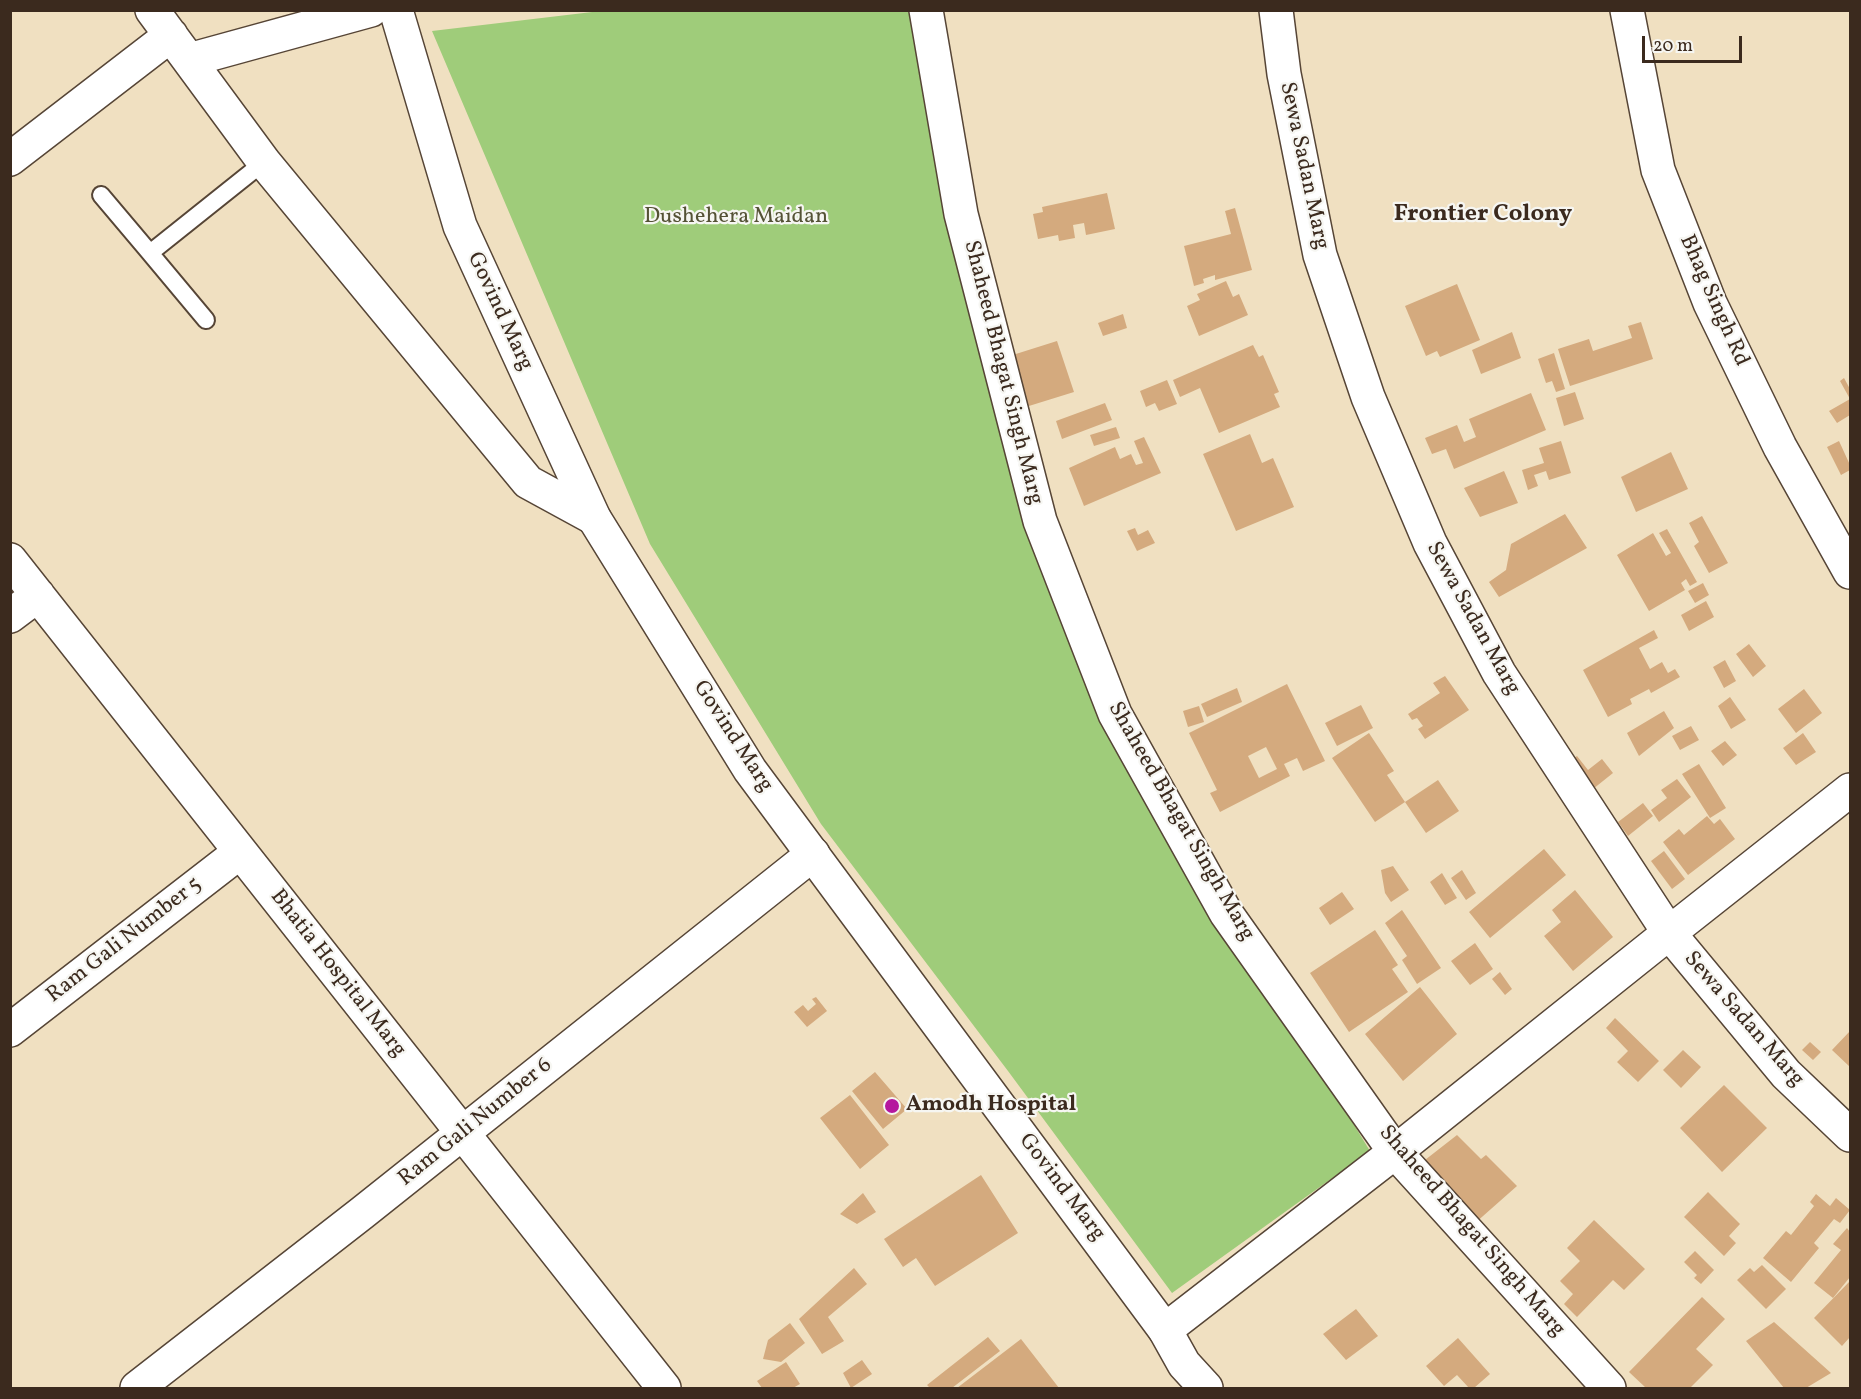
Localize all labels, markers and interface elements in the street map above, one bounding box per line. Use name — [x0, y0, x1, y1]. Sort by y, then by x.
scale bar — [1645, 24, 1746, 62]
text: 20 m — [1653, 34, 1693, 59]
street label: Sewa Sadan Marg — [1272, 80, 1334, 252]
district label: Frontier Colony — [1394, 202, 1572, 230]
park label: Dushehera Maidan — [644, 205, 828, 231]
street label: Bhag Singh Rd — [1672, 231, 1754, 371]
street label: Shaheed Bhagat Singh Marg — [956, 238, 1048, 508]
street label: Govind Marg — [460, 249, 538, 375]
street label: Sewa Sadan Marg — [1419, 538, 1525, 700]
street label: Govind Marg — [686, 676, 778, 798]
street label: Shaheed Bhagat Singh Marg — [1101, 698, 1259, 946]
street label: Ram Gali Number 5 — [42, 872, 208, 1010]
street label: Bhatia Hospital Marg — [263, 885, 411, 1063]
street label: Sewa Sadan Marg — [1677, 947, 1809, 1093]
street label: Ram Gali Number 6 — [394, 1053, 558, 1193]
place label: Amodh Hospital — [906, 1093, 1076, 1119]
marker: Amodh Hospital — [883, 1097, 901, 1115]
street label: Shaheed Bhagat Singh Marg — [1372, 1121, 1570, 1343]
street label: Govind Marg — [1012, 1129, 1110, 1247]

